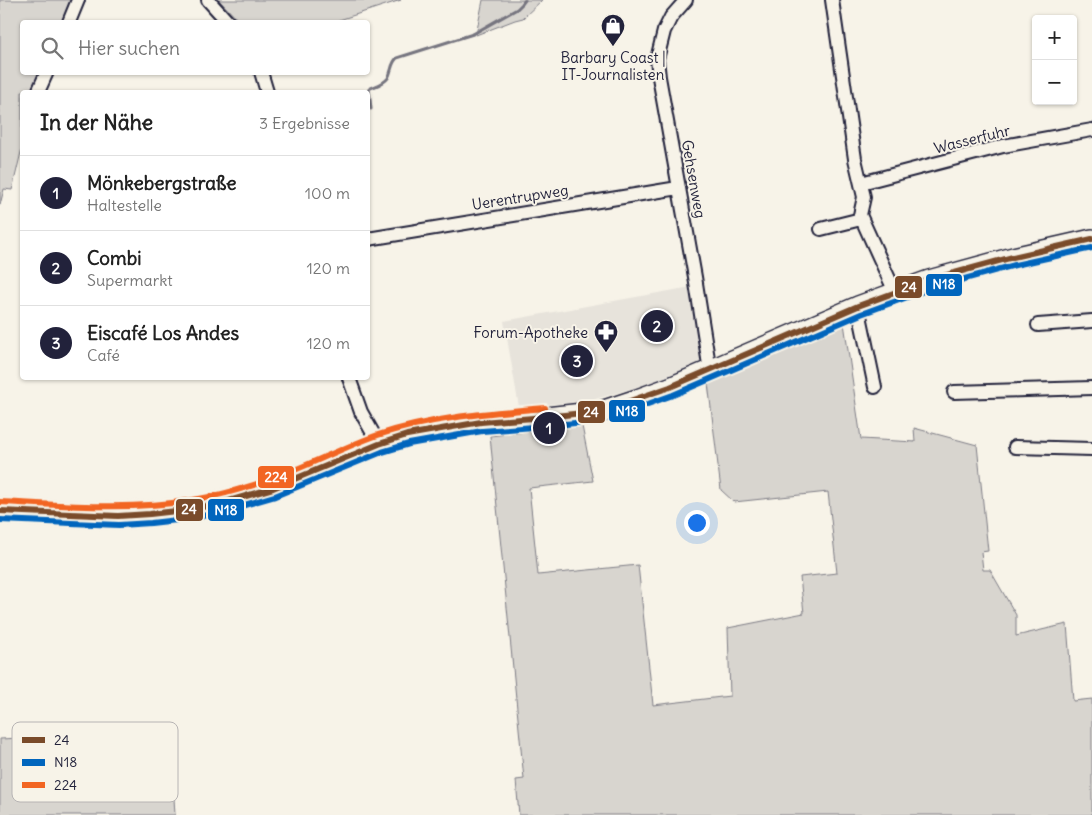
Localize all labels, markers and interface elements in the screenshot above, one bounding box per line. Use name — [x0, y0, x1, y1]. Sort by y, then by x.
shop icon: Barbary Coast | IT-Journalisten — [600, 13, 626, 47]
map controls — [1032, 15, 1077, 105]
button: + — [1032, 15, 1077, 60]
search box — [20, 20, 370, 75]
icon: search — [38, 34, 66, 62]
text: Hier suchen — [78, 36, 180, 60]
place label: Barbary Coast | IT-Journalisten — [560, 48, 666, 84]
button: − — [1032, 60, 1077, 105]
text: In der Nähe — [40, 109, 153, 136]
text: 3 Ergebnisse — [259, 113, 350, 133]
street label: Wasserfuhr — [932, 120, 1012, 158]
street label: Gehsenweg — [678, 138, 710, 220]
text: Mönkebergstraße — [87, 171, 237, 195]
street label: Uerentrupweg — [470, 180, 570, 214]
text: 1 — [53, 183, 59, 203]
text: 100 m — [305, 183, 350, 203]
text: Haltestelle — [87, 195, 162, 215]
text: Combi — [87, 246, 141, 270]
text: 2 — [52, 258, 60, 278]
text: 120 m — [307, 258, 350, 278]
text: Supermarkt — [87, 270, 173, 290]
line badge: N18 — [925, 273, 963, 297]
line badge: 24 — [894, 275, 923, 299]
text: N18 — [932, 275, 956, 293]
text: 24 — [901, 278, 917, 296]
pin: 2 — [641, 307, 673, 345]
pharmacy icon: Forum-Apotheke — [593, 319, 619, 353]
text: Eiscafé Los Andes — [87, 321, 239, 345]
place label: Forum-Apotheke — [474, 323, 588, 342]
text: 3 — [51, 333, 61, 353]
text: 120 m — [307, 333, 350, 353]
pin: 3 — [561, 342, 593, 380]
text: Café — [87, 345, 120, 365]
line badge: N18 — [608, 399, 646, 423]
line badge: 24 — [577, 400, 606, 424]
text: N18 — [615, 402, 639, 420]
text: 24 — [583, 403, 599, 421]
pin: 1 — [533, 409, 565, 447]
line badge: 224 — [257, 465, 295, 489]
text: 224 — [264, 468, 288, 486]
line badge: 24 — [175, 498, 204, 522]
line badge: N18 — [207, 498, 245, 522]
text: 24 — [181, 500, 197, 518]
text: N18 — [214, 501, 238, 519]
your location — [684, 510, 710, 536]
legend — [12, 722, 178, 802]
text: 24 — [54, 731, 70, 749]
text: N18 — [54, 753, 77, 771]
text: 224 — [54, 776, 77, 794]

